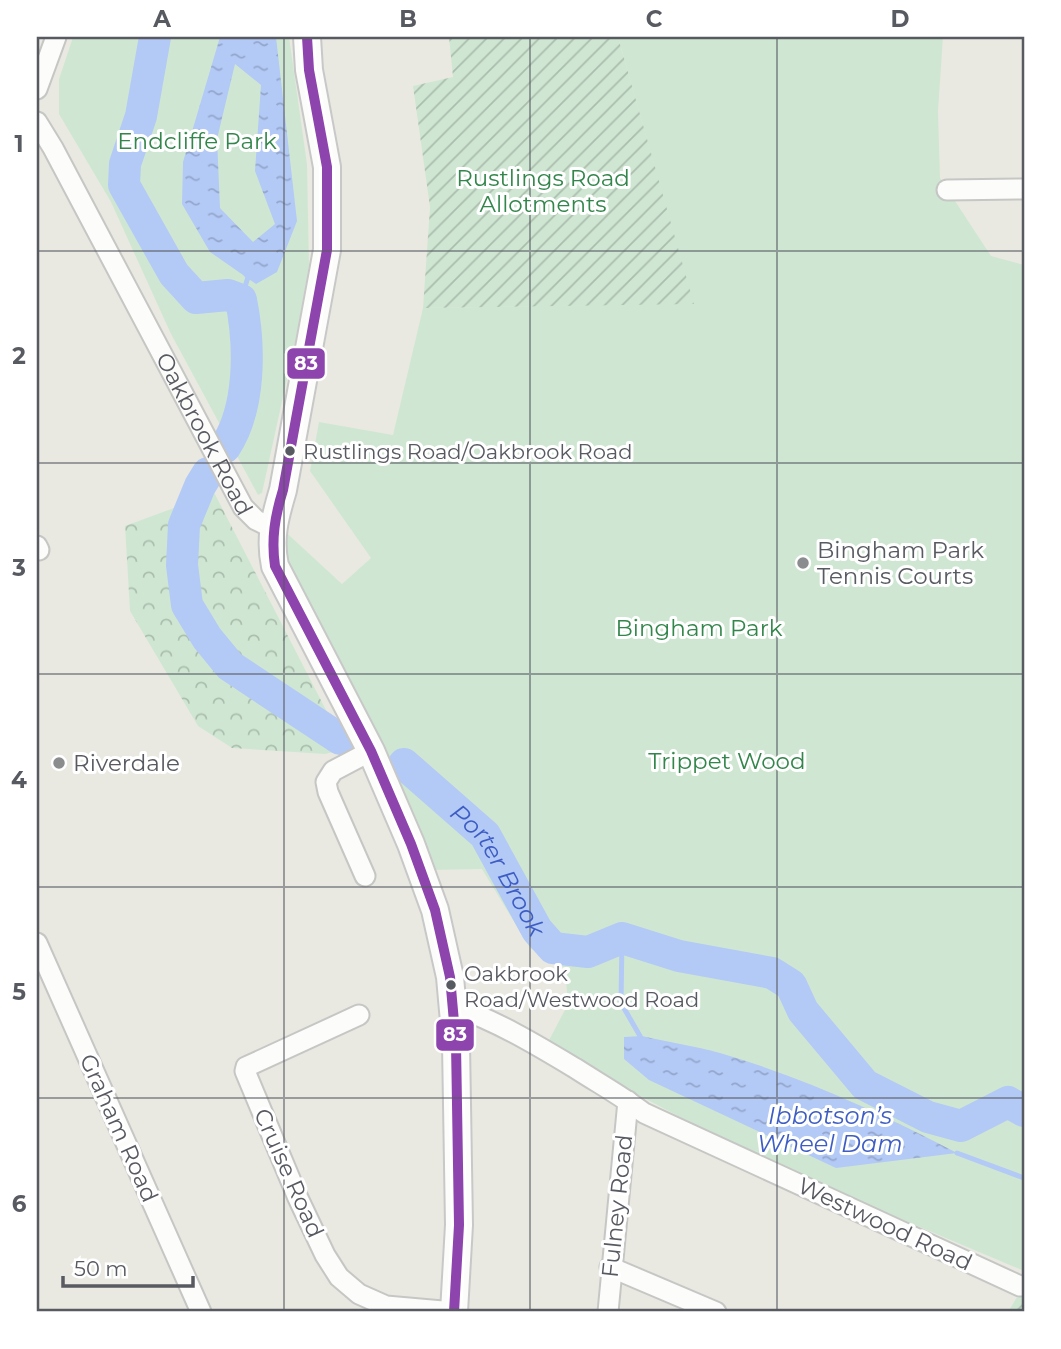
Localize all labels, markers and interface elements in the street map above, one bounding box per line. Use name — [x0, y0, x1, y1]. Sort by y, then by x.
text: A — [152, 5, 171, 33]
text: B — [399, 5, 417, 33]
text: C — [646, 5, 663, 33]
text: D — [891, 5, 910, 33]
park label: Endcliffe Park — [117, 127, 277, 155]
text: 1 — [14, 130, 24, 158]
park label: Rustlings Road Allotments — [456, 164, 630, 218]
text: 2 — [12, 342, 26, 370]
line badge: 83 — [286, 347, 326, 380]
street label: Oakbrook Road — [150, 348, 259, 520]
text: 83 — [294, 352, 318, 375]
place label: Rustlings Road/Oakbrook Road — [303, 439, 632, 464]
marker: Rustlings Road/Oakbrook Road — [283, 444, 297, 458]
place label: Bingham Park Tennis Courts — [817, 536, 984, 590]
text: 3 — [11, 554, 26, 582]
marker: Bingham Park Tennis Courts — [795, 555, 811, 571]
park label: Bingham Park — [616, 614, 783, 642]
park label: Trippet Wood — [648, 747, 806, 775]
place label: Riverdale — [73, 749, 180, 777]
marker: Riverdale — [51, 755, 67, 771]
text: 4 — [11, 766, 27, 794]
water label: Porter Brook — [445, 797, 553, 943]
place label: Oakbrook Road/Westwood Road — [464, 961, 699, 1012]
text: 5 — [12, 978, 26, 1006]
marker: Oakbrook Road/Westwood Road — [444, 978, 458, 992]
line badge: 83 — [435, 1018, 475, 1052]
text: 83 — [443, 1023, 467, 1046]
street label: Graham Road — [74, 1050, 164, 1206]
water label: Ibbotson’s Wheel Dam — [757, 1101, 903, 1158]
street label: Cruise Road — [248, 1104, 330, 1242]
street label: Fulney Road — [596, 1133, 638, 1279]
street label: Westwood Road — [793, 1171, 977, 1277]
text: 6 — [12, 1190, 27, 1218]
scale bar — [63, 1244, 192, 1288]
text: 50 m — [74, 1256, 128, 1281]

